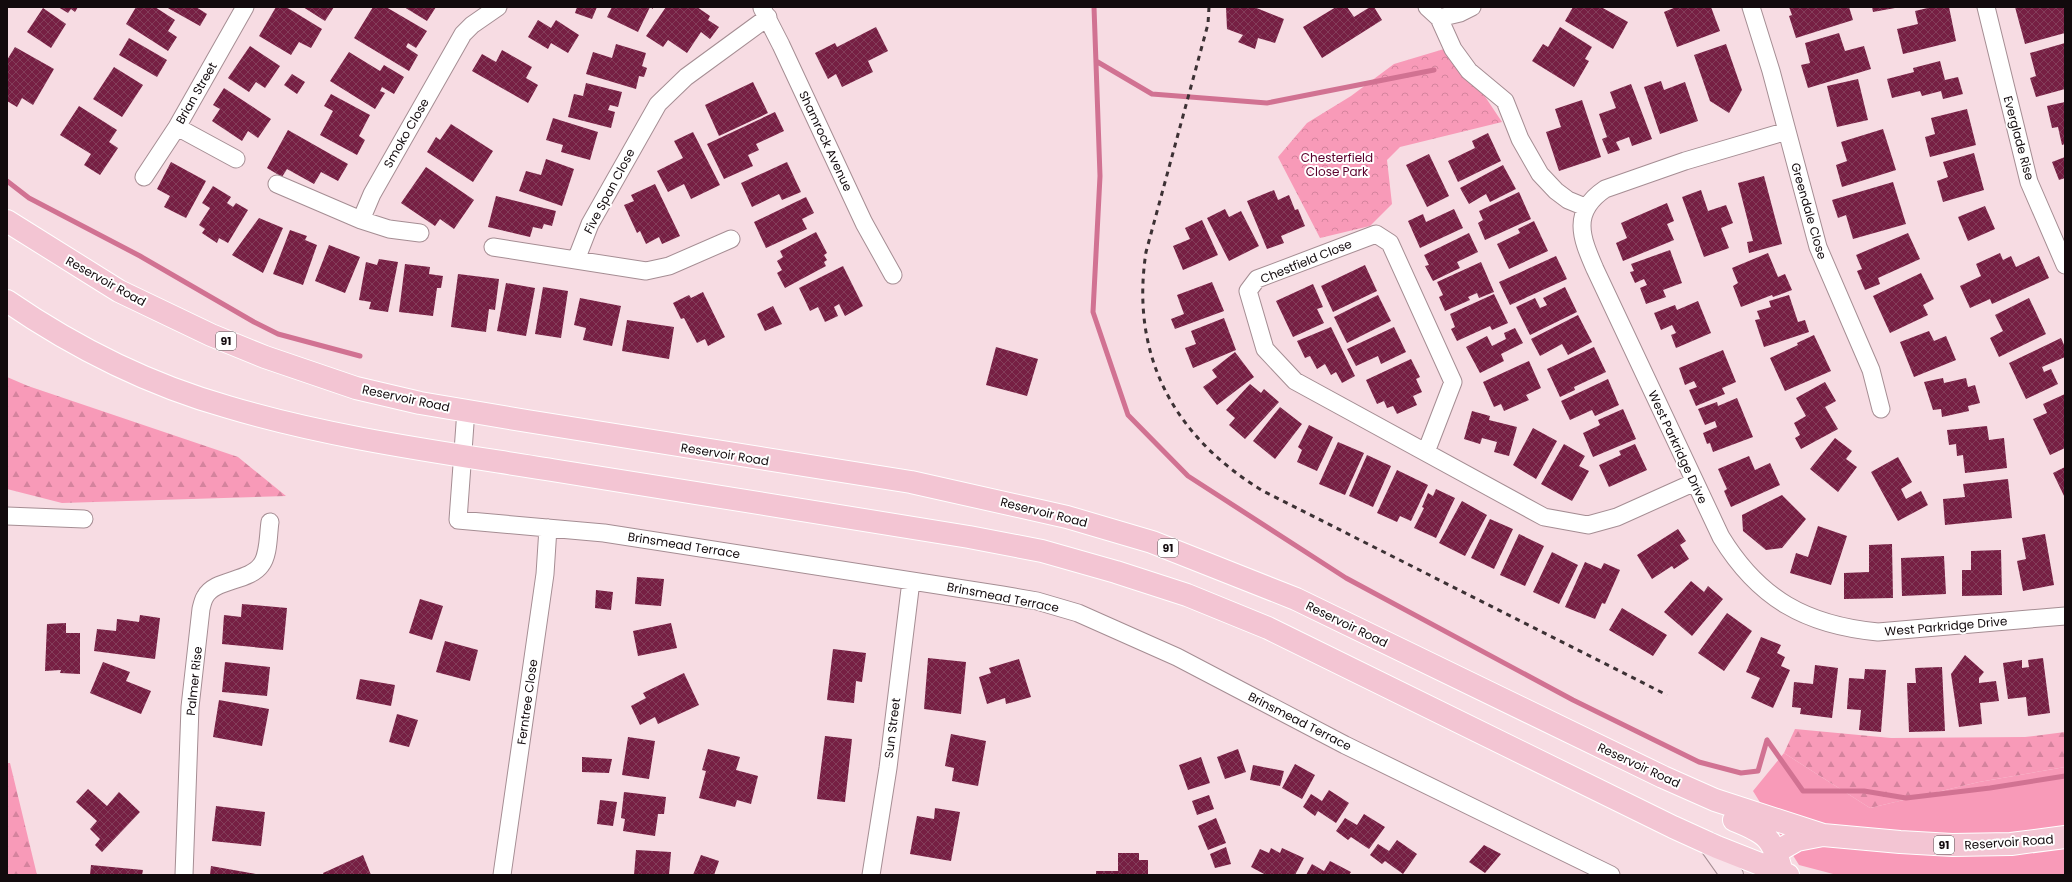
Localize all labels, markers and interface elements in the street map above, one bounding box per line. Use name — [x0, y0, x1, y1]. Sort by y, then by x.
street label: Brian Street — [171, 59, 221, 127]
street label: Shamrock Avenue — [795, 88, 857, 194]
street label: Everglade Rise — [2000, 94, 2038, 182]
street label: Smoko Close — [379, 95, 433, 171]
street label: Five Span Close — [579, 145, 639, 237]
park label: Chesterfield Close Park — [1301, 149, 1373, 180]
street label: Greendale Close — [1787, 161, 1831, 261]
street label: Chestfield Close — [1258, 235, 1354, 287]
street label: Reservoir Road — [63, 252, 149, 310]
road number: 91 — [216, 332, 236, 350]
street label: Reservoir Road — [361, 380, 451, 416]
street label: West Parkridge Drive — [1644, 388, 1712, 506]
street label: Reservoir Road — [680, 439, 770, 469]
street label: Reservoir Road — [999, 493, 1089, 531]
street label: Brinsmead Terrace — [627, 528, 741, 562]
road number: 91 — [1158, 539, 1178, 557]
street label: Brinsmead Terrace — [946, 578, 1060, 616]
street label: Reservoir Road — [1303, 597, 1391, 651]
street label: West Parkridge Drive — [1884, 612, 2008, 640]
street label: Palmer Rise — [182, 646, 206, 716]
street label: Ferntree Close — [513, 658, 541, 746]
street label: Brinsmead Terrace — [1245, 688, 1355, 754]
street label: Sun Street — [880, 697, 904, 759]
street label: Reservoir Road — [1595, 738, 1683, 792]
street label: Reservoir Road — [1964, 830, 2054, 854]
road number: 91 — [1934, 836, 1954, 854]

